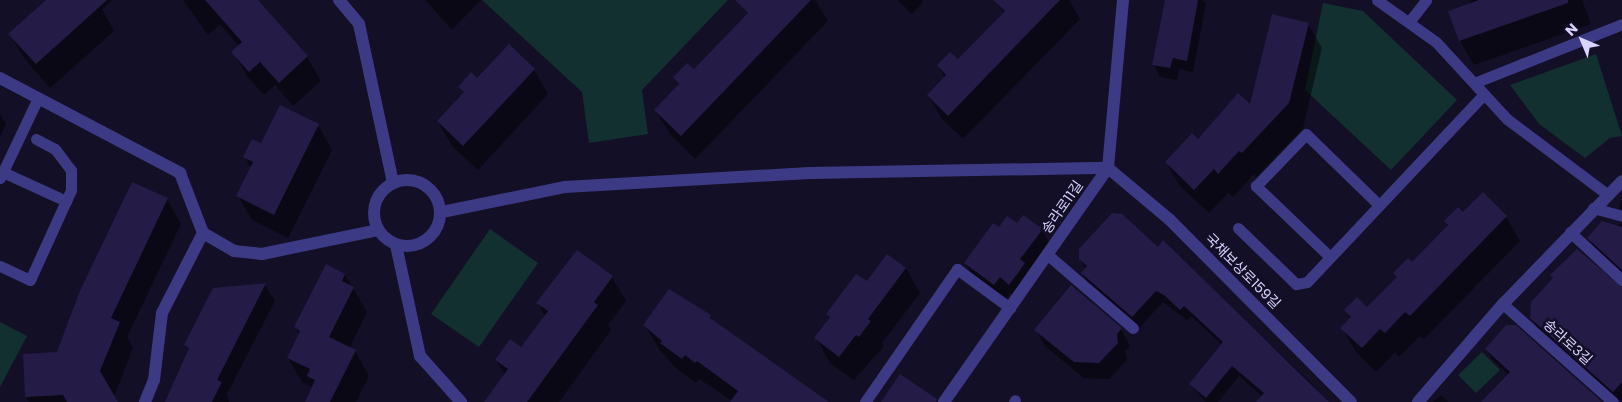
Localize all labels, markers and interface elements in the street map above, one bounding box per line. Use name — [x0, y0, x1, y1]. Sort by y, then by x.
north arrow — [1557, 15, 1607, 65]
text: N — [1561, 19, 1582, 40]
street label: 송라로11길 — [1038, 177, 1086, 237]
street label: 국채보상로159길 — [1202, 230, 1284, 312]
street label: 송라로3길 — [1540, 316, 1596, 368]

